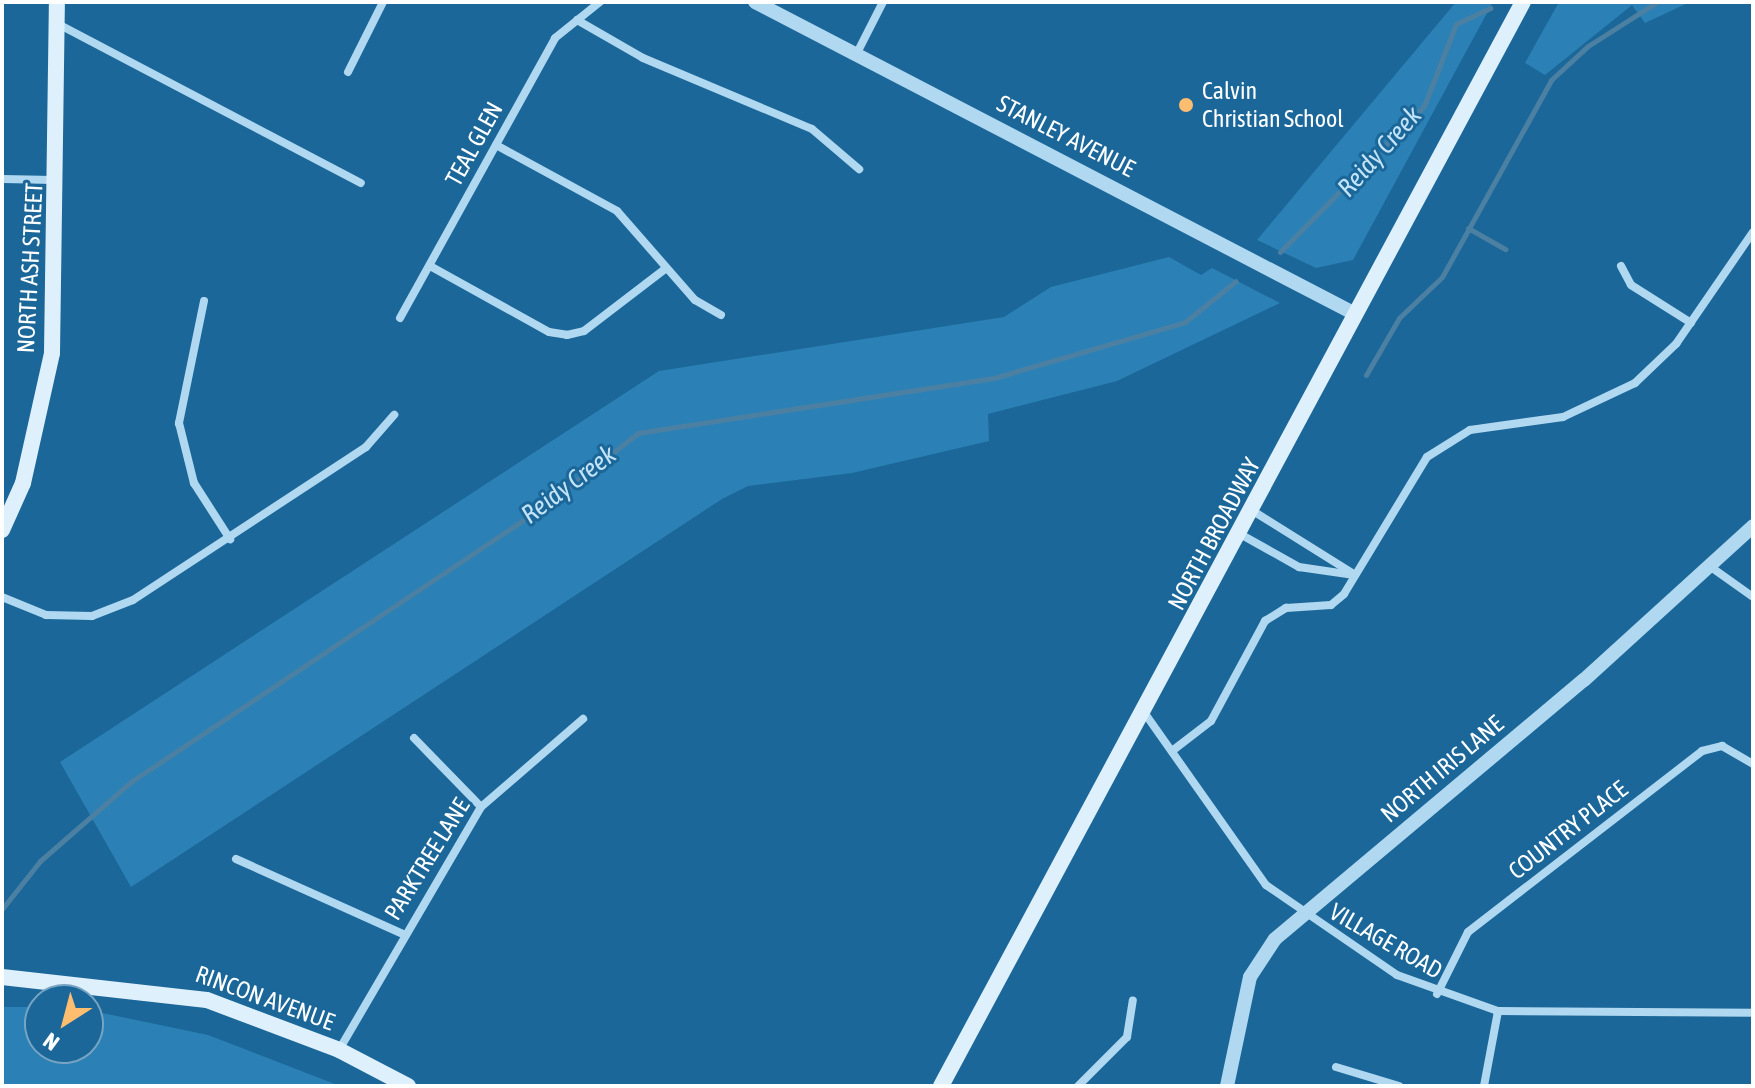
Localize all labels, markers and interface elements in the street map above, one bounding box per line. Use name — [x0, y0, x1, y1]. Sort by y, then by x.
place label: Calvin Christian School — [1202, 77, 1344, 133]
street label: STANLEY AVENUE — [992, 89, 1140, 183]
marker: Calvin Christian School — [1177, 96, 1195, 114]
street label: TEAL GLEN — [439, 97, 509, 191]
water label: Reidy Creek — [1331, 101, 1429, 203]
street label: NORTH ASH STREET — [11, 182, 49, 354]
water label: Reidy Creek — [515, 439, 623, 531]
street label: NORTH BROADWAY — [1162, 453, 1266, 615]
street label: NORTH IRIS LANE — [1375, 709, 1509, 829]
street label: COUNTRY PLACE — [1503, 775, 1633, 885]
street label: PARKTREE LANE — [378, 793, 476, 925]
street label: VILLAGE ROAD — [1324, 897, 1448, 985]
street label: RINCON AVENUE — [192, 960, 338, 1036]
north arrow — [24, 984, 104, 1064]
text: N — [38, 1027, 64, 1056]

